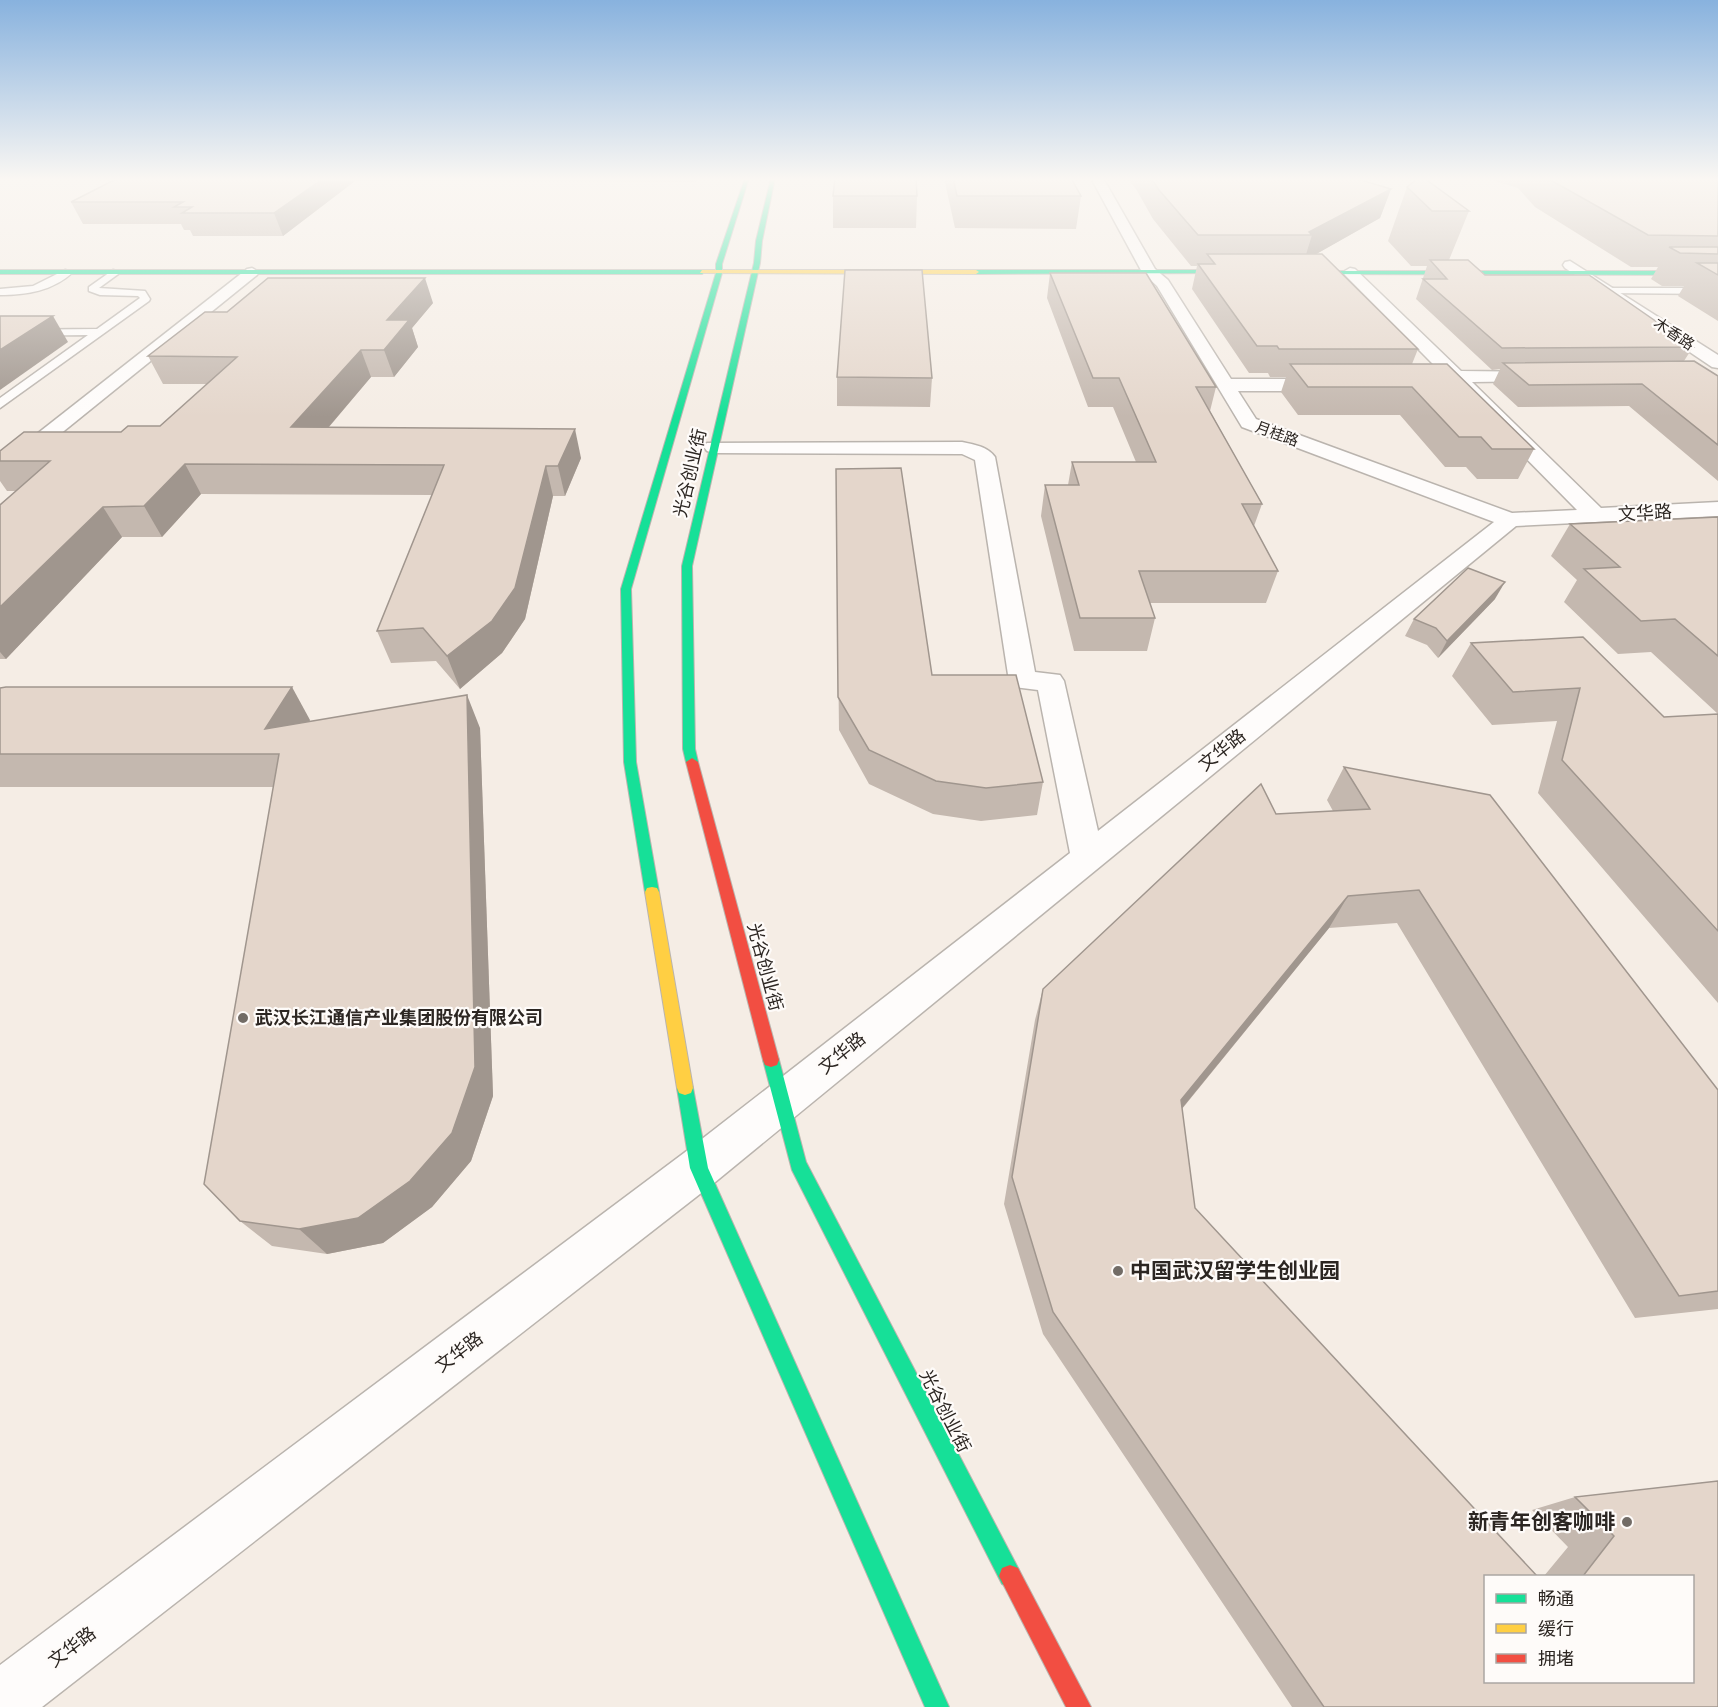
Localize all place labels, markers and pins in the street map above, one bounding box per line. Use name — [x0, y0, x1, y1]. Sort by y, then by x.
place label: 武汉长江通信产业集团股份有限公司 — [255, 1005, 543, 1029]
marker: 武汉长江通信产业集团股份有限公司 — [236, 1011, 250, 1025]
place label: 中国武汉留学生创业园 — [1130, 1256, 1340, 1284]
marker: 中国武汉留学生创业园 — [1111, 1264, 1125, 1278]
place label: 新青年创客咖啡 — [1468, 1507, 1615, 1535]
marker: 新青年创客咖啡 — [1620, 1515, 1634, 1529]

